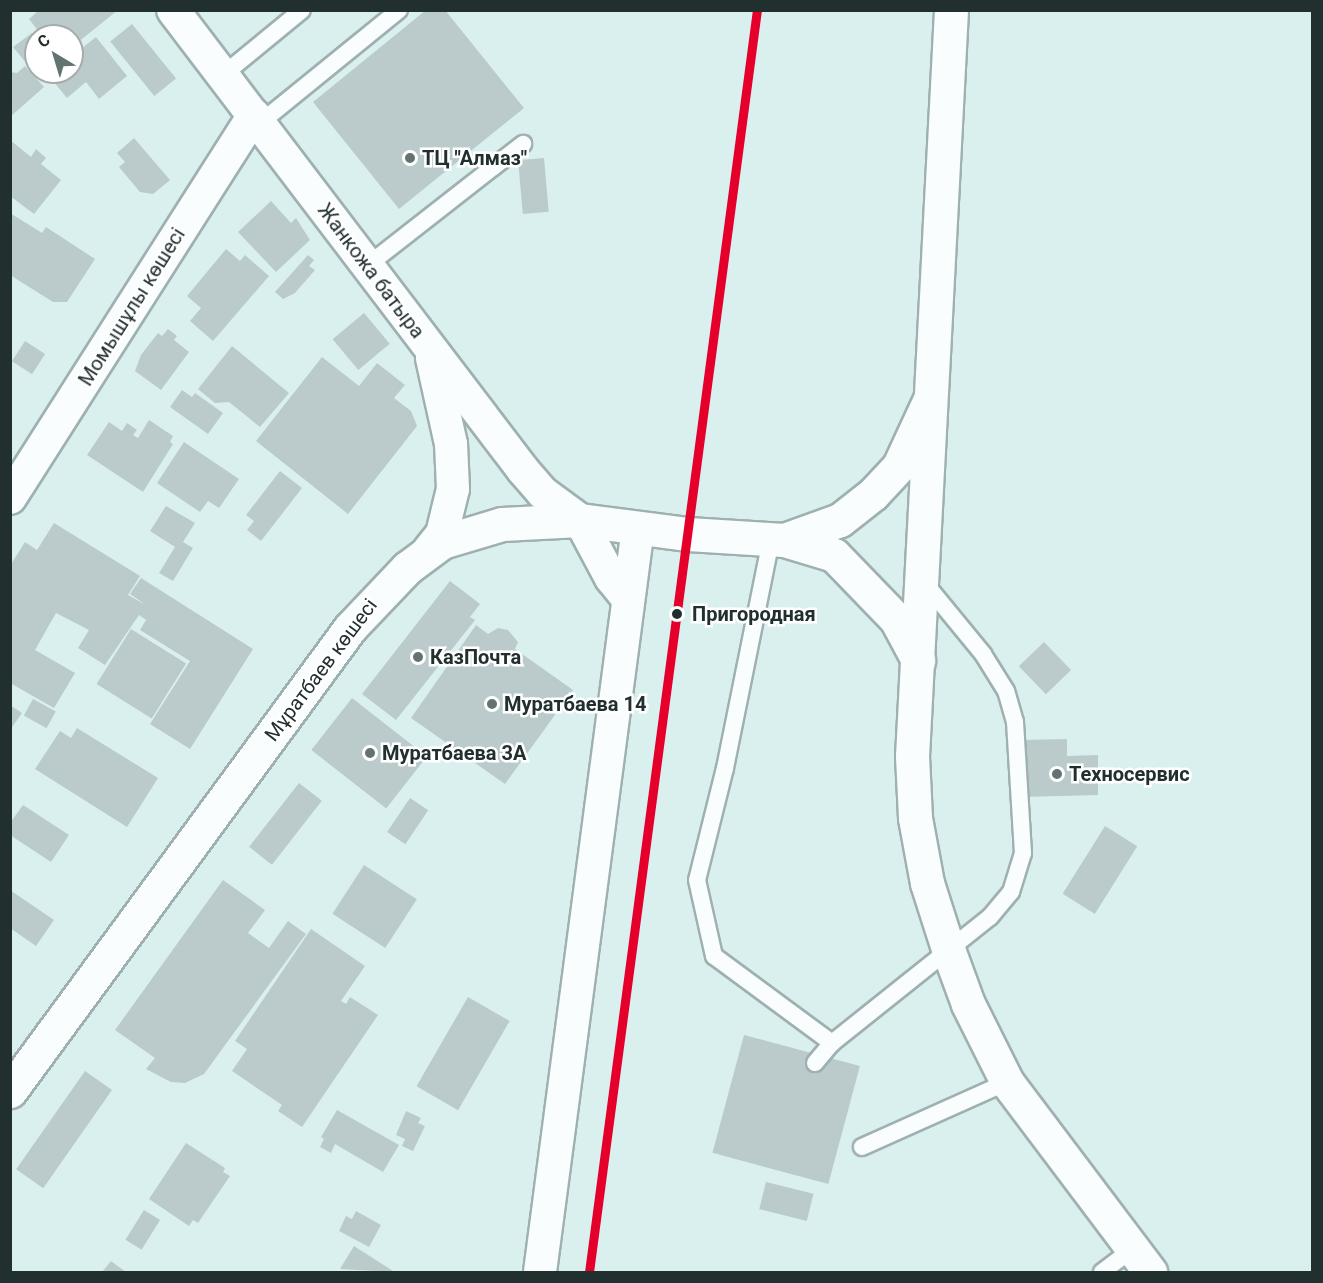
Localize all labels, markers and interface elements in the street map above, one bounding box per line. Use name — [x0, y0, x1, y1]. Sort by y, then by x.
north arrow — [24, 24, 84, 84]
text: С — [34, 30, 54, 52]
place label: ТЦ "Алмаз" — [422, 146, 527, 170]
marker: ТЦ "Алмаз" — [403, 151, 417, 165]
street label: Жанкожа батыра — [312, 199, 430, 343]
street label: Момышұлы көшесі — [74, 224, 190, 390]
street label: Мұратбаев көшесі — [260, 594, 382, 746]
place label: Пригородная — [692, 602, 816, 626]
marker: Пригородная — [667, 604, 687, 624]
place label: КазПочта — [430, 645, 521, 669]
marker: КазПочта — [411, 650, 425, 664]
place label: Муратбаева 14 — [504, 692, 646, 716]
marker: Муратбаева 14 — [485, 697, 499, 711]
place label: Муратбаева 3А — [382, 741, 526, 765]
marker: Муратбаева 3А — [363, 746, 377, 760]
place label: Техносервис — [1069, 762, 1190, 786]
marker: Техносервис — [1050, 767, 1064, 781]

